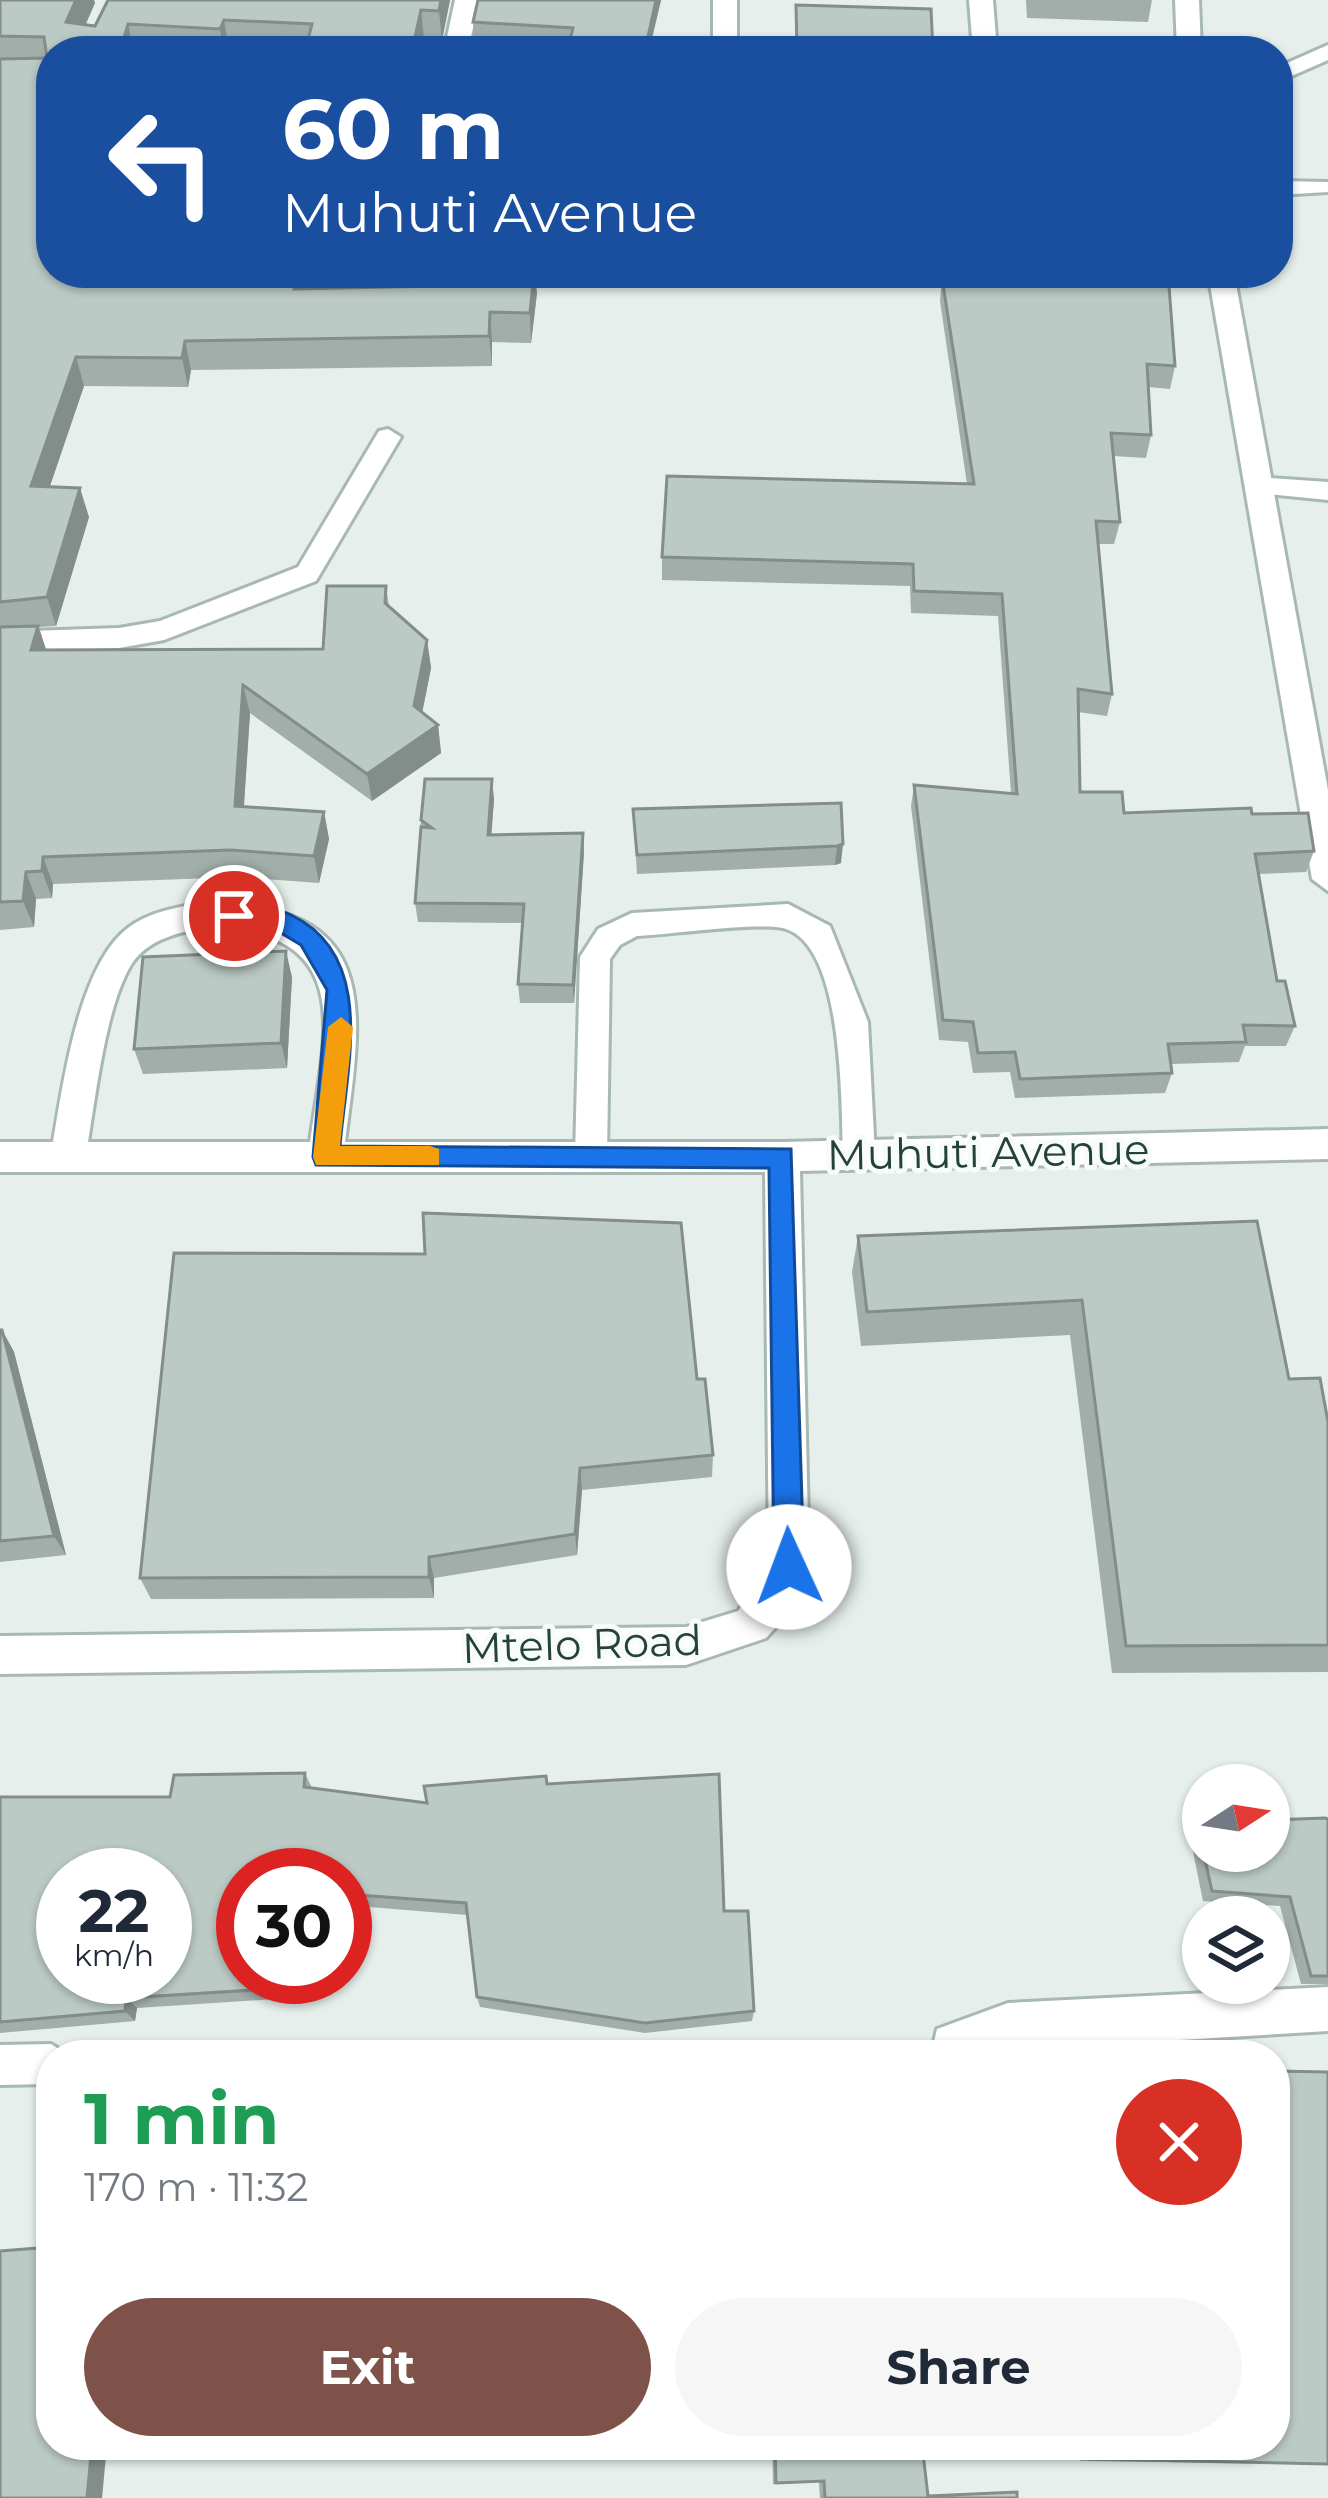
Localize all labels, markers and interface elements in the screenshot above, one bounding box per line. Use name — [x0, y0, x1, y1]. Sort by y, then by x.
text: 60 m — [282, 78, 504, 180]
icon: left — [84, 84, 240, 240]
text: Muhuti Avenue — [282, 180, 697, 246]
pin — [183, 865, 285, 967]
icon: arrive — [201, 883, 267, 949]
street label: Muhuti Avenue — [826, 1123, 1150, 1181]
position arrow — [726, 1504, 852, 1630]
street label: Mtelo Road — [461, 1614, 703, 1674]
north arrow — [1182, 1764, 1290, 1872]
map controls — [1182, 1764, 1290, 2004]
speed limit sign: 30 — [216, 1848, 372, 2004]
text: 22 — [79, 1874, 149, 1947]
button: layers — [1182, 1896, 1290, 2004]
text: km/h — [74, 1937, 154, 1974]
text: 1 min — [84, 2074, 280, 2162]
button: close — [1116, 2079, 1242, 2205]
text: 170 m · 11:32 — [84, 2163, 308, 2211]
button: Exit — [84, 2298, 651, 2436]
button: Share — [675, 2298, 1242, 2436]

